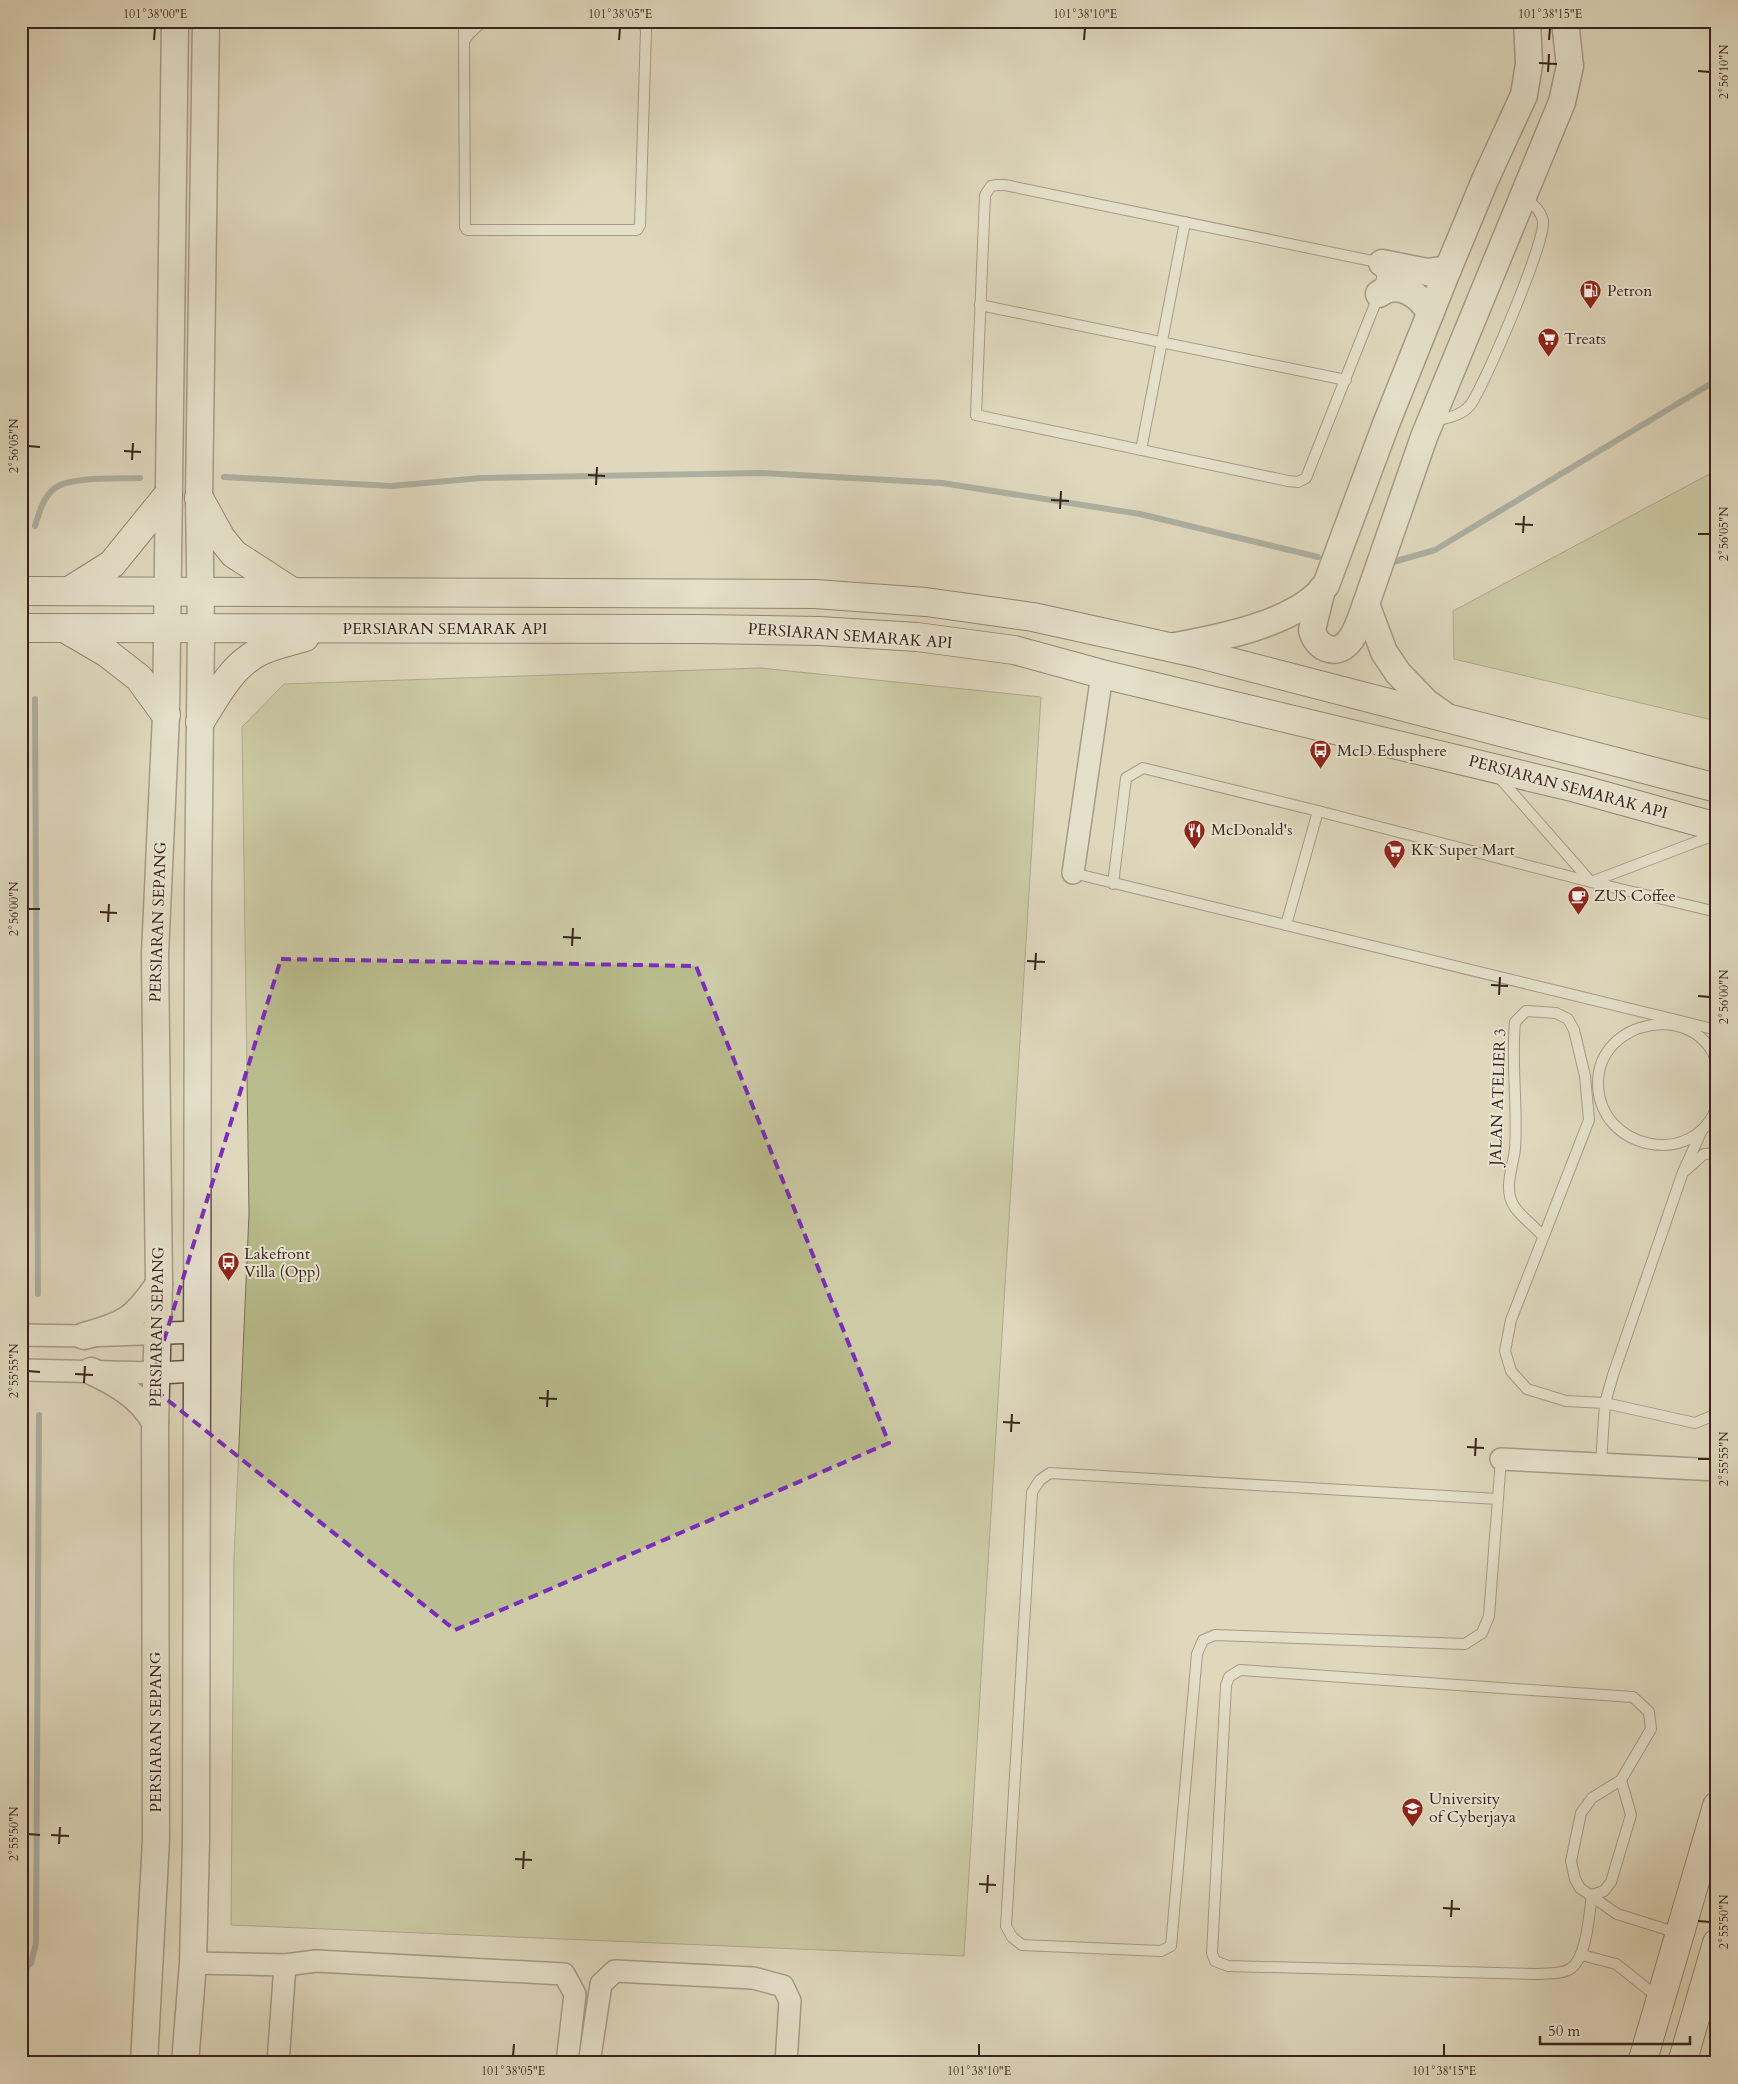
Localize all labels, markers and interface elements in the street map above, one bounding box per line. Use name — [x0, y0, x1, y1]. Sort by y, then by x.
text: 101°38'00"E — [123, 6, 187, 22]
text: 101°38'05"E — [588, 6, 652, 22]
text: 101°38'10"E — [1053, 6, 1117, 22]
text: 101°38'15"E — [1518, 6, 1582, 22]
text: 2°56'10"N — [1716, 44, 1732, 99]
fuel station icon: Petron — [1579, 279, 1603, 310]
place label: Petron — [1607, 280, 1652, 302]
supermarket icon: Treats — [1536, 327, 1560, 358]
place label: Treats — [1564, 328, 1606, 350]
text: 2°56'05"N — [6, 418, 22, 473]
text: 2°56'05"N — [1716, 506, 1732, 561]
street label: PERSIARAN SEMARAK API — [342, 618, 548, 640]
street label: PERSIARAN SEMARAK API — [747, 618, 953, 654]
bus stop icon: McD Edusphere — [1309, 739, 1333, 770]
place label: McD Edusphere — [1337, 740, 1447, 762]
street label: PERSIARAN SEMARAK API — [1466, 750, 1670, 824]
restaurant icon: McDonald's — [1183, 818, 1207, 849]
place label: McDonald's — [1211, 819, 1293, 841]
supermarket icon: KK Super Mart — [1383, 838, 1407, 869]
place label: KK Super Mart — [1411, 839, 1515, 861]
street label: PERSIARAN SEPANG — [144, 841, 172, 1003]
text: 2°56'00"N — [6, 881, 22, 936]
cafe icon: ZUS Coffee — [1566, 884, 1590, 915]
place label: ZUS Coffee — [1594, 885, 1676, 907]
text: 2°56'00"N — [1716, 969, 1732, 1024]
street label: JALAN ATELIER 3 — [1485, 1028, 1511, 1168]
place label: Lakefront Villa (Opp) — [244, 1243, 321, 1283]
street label: PERSIARAN SEPANG — [145, 1246, 169, 1408]
bus stop icon: Lakefront Villa (Opp) — [216, 1251, 240, 1282]
text: 2°55'55"N — [6, 1343, 22, 1398]
text: 2°55'55"N — [1716, 1431, 1732, 1486]
street label: PERSIARAN SEPANG — [145, 1651, 167, 1812]
place label: University of Cyberjaya — [1429, 1788, 1516, 1828]
school or university icon: University of Cyberjaya — [1401, 1796, 1425, 1827]
text: 2°55'50"N — [6, 1806, 22, 1861]
text: 2°55'50"N — [1716, 1894, 1732, 1949]
scale bar — [1540, 2014, 1690, 2046]
text: 50 m — [1548, 2021, 1580, 2041]
text: 101°38'05"E — [481, 2063, 545, 2079]
text: 101°38'10"E — [947, 2063, 1011, 2079]
text: 101°38'15"E — [1412, 2063, 1476, 2079]

